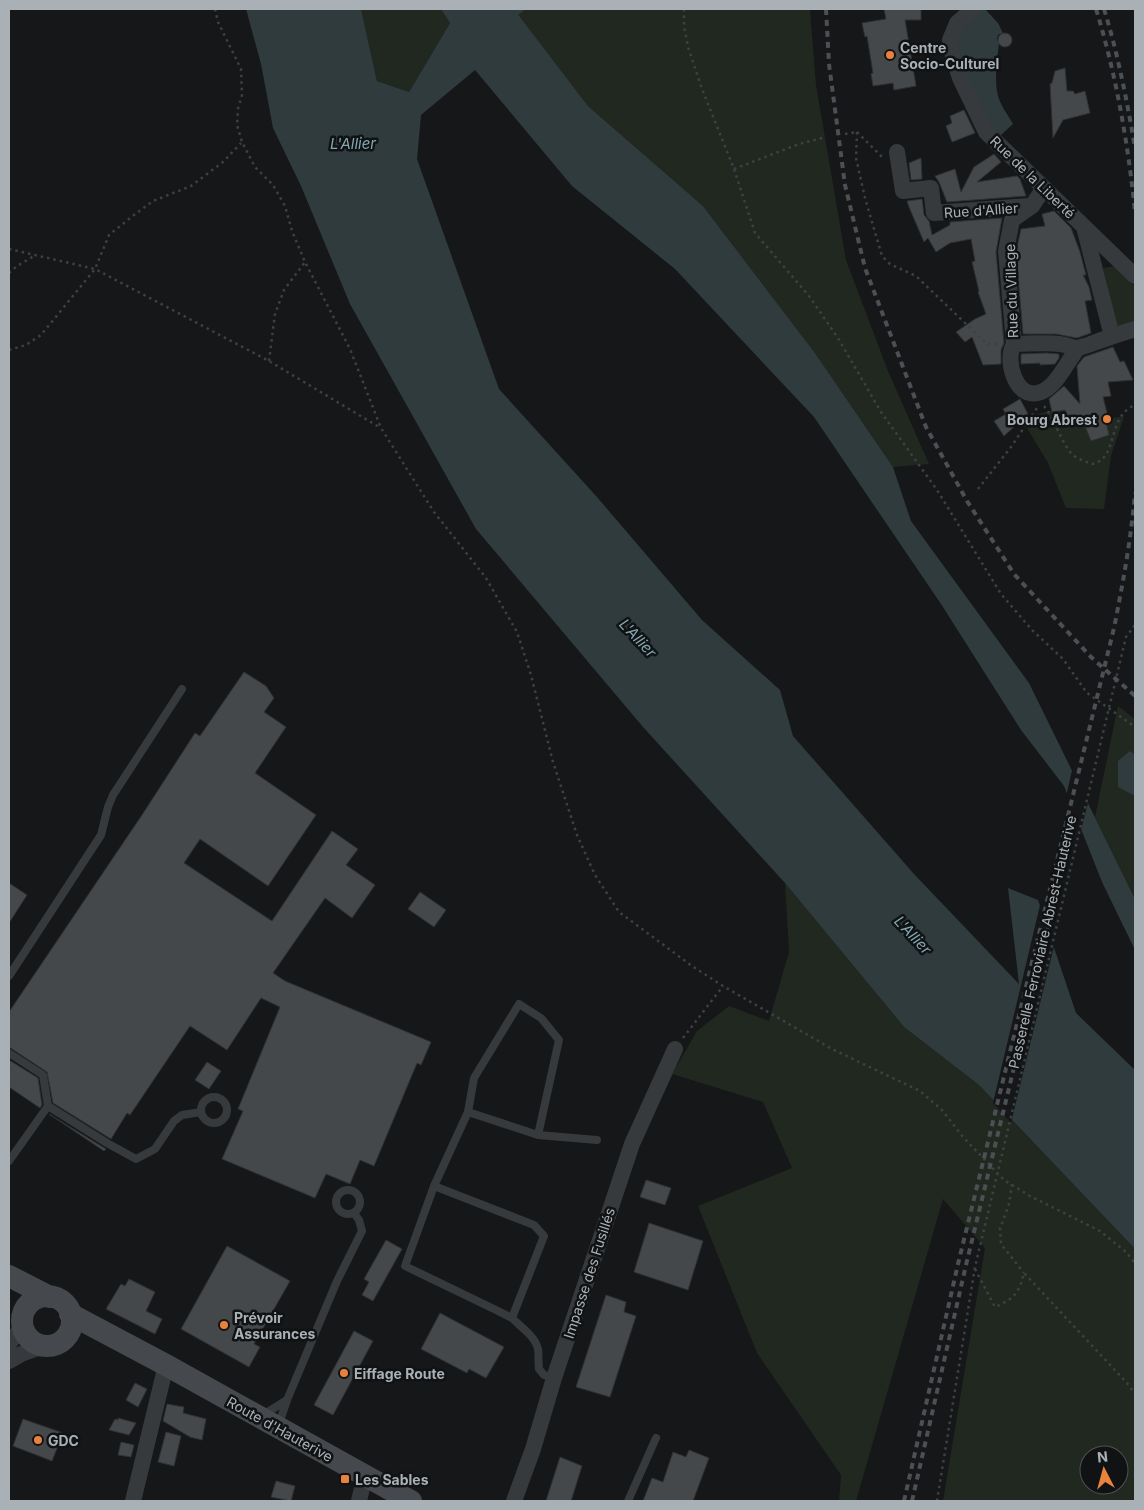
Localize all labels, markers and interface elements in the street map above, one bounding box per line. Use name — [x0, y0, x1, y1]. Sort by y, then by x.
place label: Centre Socio-Culturel — [900, 39, 999, 72]
marker: Centre Socio-Culturel — [884, 49, 896, 61]
street label: Rue de la Liberté — [987, 132, 1079, 222]
water label: L'Allier — [330, 134, 376, 153]
street label: Rue d'Allier — [943, 199, 1019, 221]
street label: Rue du Village — [1001, 243, 1021, 339]
place label: Bourg Abrest — [1007, 411, 1097, 428]
marker: Bourg Abrest — [1101, 413, 1113, 425]
water label: L'Allier — [615, 615, 661, 662]
street label: Passerelle Ferroviaire Abrest-Hauterive — [1005, 814, 1079, 1070]
water label: L'Allier — [890, 912, 936, 959]
street label: Impasse des Fusillés — [560, 1205, 618, 1341]
place label: Prévoir Assurances — [234, 1309, 316, 1342]
marker: Prévoir Assurances — [218, 1319, 230, 1331]
place label: Eiffage Route — [354, 1365, 445, 1382]
marker: Eiffage Route — [338, 1367, 350, 1379]
street label: Route d'Hauterive — [224, 1393, 336, 1465]
place label: GDC — [48, 1432, 79, 1449]
marker: GDC — [32, 1434, 44, 1446]
north arrow — [1079, 1445, 1129, 1495]
text: N — [1096, 1448, 1109, 1466]
place label: Les Sables — [355, 1471, 429, 1488]
marker: Les Sables — [339, 1473, 351, 1485]

